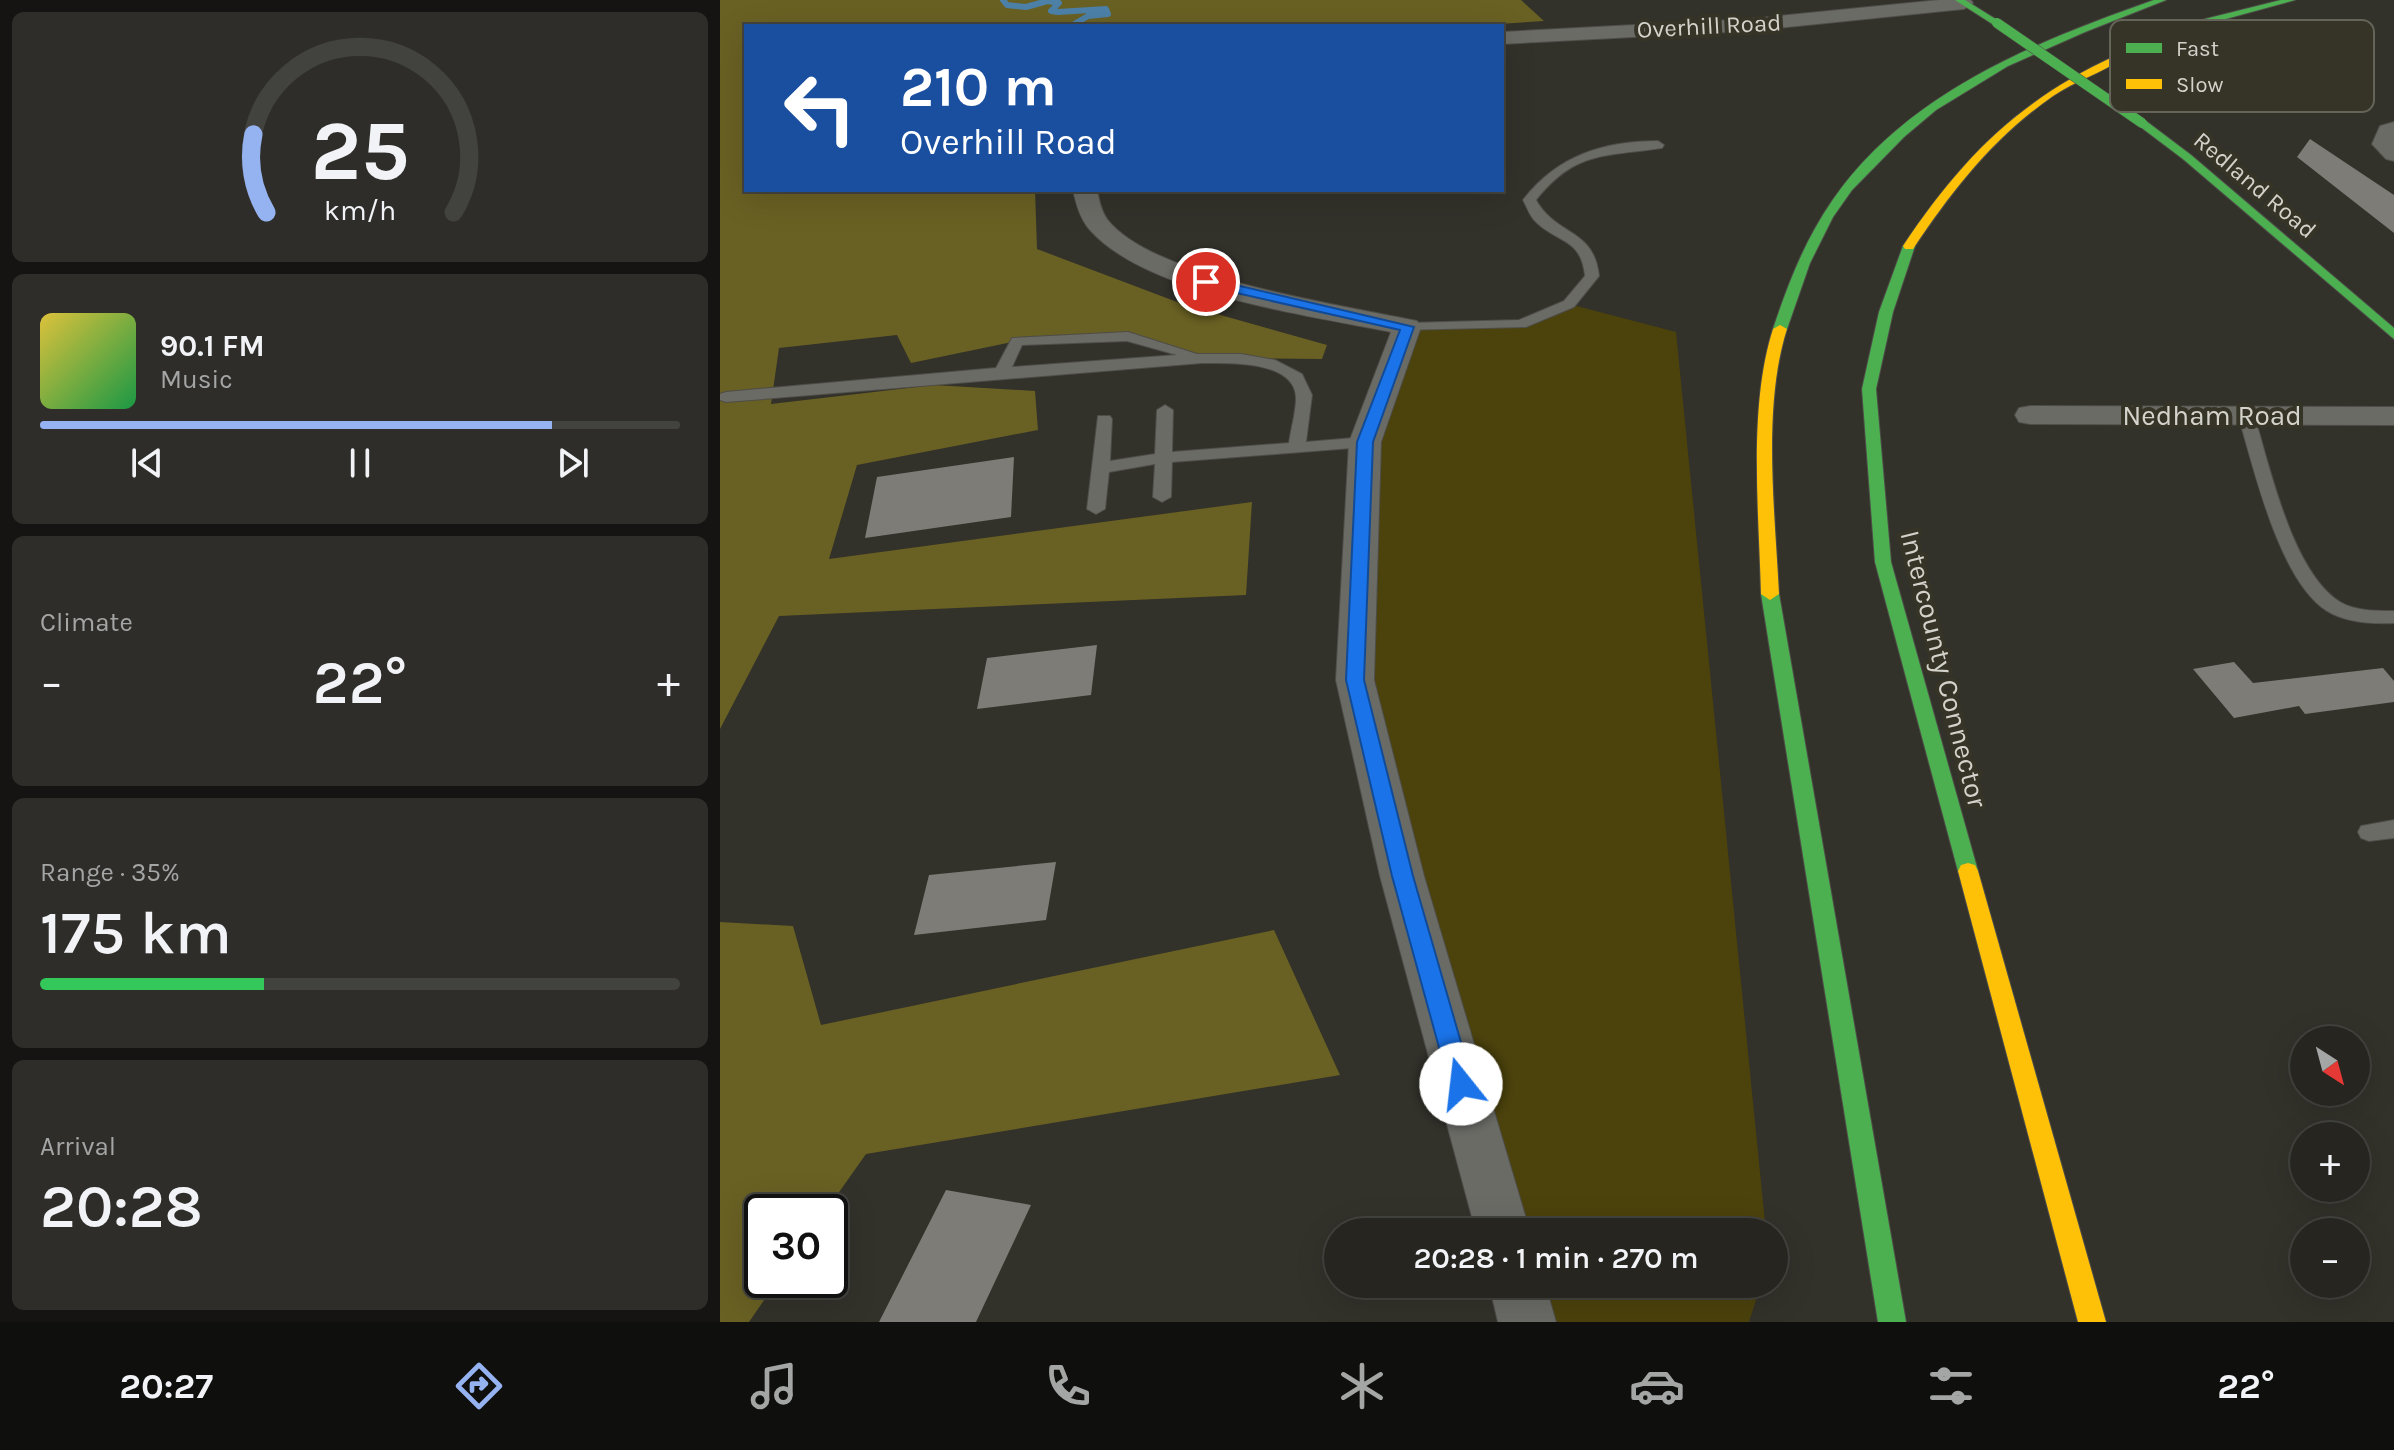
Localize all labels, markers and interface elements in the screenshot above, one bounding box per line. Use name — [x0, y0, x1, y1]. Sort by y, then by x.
street label: Overhill Road — [1636, 8, 1782, 44]
legend — [2110, 20, 2374, 112]
text: Fast — [2176, 36, 2219, 62]
text: 210 m — [900, 54, 1057, 119]
icon: left — [768, 56, 872, 160]
text: Slow — [2176, 72, 2223, 98]
text: 25 — [311, 103, 409, 200]
text: Overhill Road — [900, 121, 1117, 163]
street label: Redland Road — [2188, 126, 2322, 244]
text: km/h — [324, 194, 396, 227]
pin — [1172, 248, 1240, 316]
icon: arrive — [1184, 260, 1228, 304]
text: 90.1 FM — [160, 328, 265, 364]
text: Music — [160, 364, 233, 395]
street label: Nedham Road — [2122, 399, 2302, 432]
icon: previous — [125, 441, 169, 485]
icon: pause — [338, 441, 382, 485]
icon: next — [551, 441, 595, 485]
street label: Intercounty Connector — [1894, 527, 1995, 812]
text: Climate — [40, 607, 133, 638]
text: 22° — [313, 648, 407, 718]
text: − — [40, 657, 63, 708]
text: + — [657, 657, 680, 708]
text: Range · 35% — [40, 857, 180, 888]
text: 175 km — [40, 898, 232, 968]
north arrow — [2290, 1026, 2370, 1106]
map controls — [2290, 1026, 2370, 1298]
position arrow — [1419, 1042, 1503, 1126]
button: + — [2290, 1122, 2370, 1202]
text: Arrival — [40, 1131, 116, 1162]
text: 20:28 — [40, 1172, 203, 1242]
speed limit sign: 30 — [744, 1194, 848, 1298]
button: − — [2290, 1218, 2370, 1298]
text: 20:28 · 1 min · 270 m — [1413, 1240, 1699, 1276]
icon: directions — [451, 1358, 507, 1414]
icon: music — [746, 1358, 802, 1414]
icon: phone — [1040, 1358, 1096, 1414]
icon: climate — [1334, 1358, 1390, 1414]
icon: car — [1629, 1358, 1685, 1414]
icon: filters — [1923, 1358, 1979, 1414]
text: 20:27 — [119, 1365, 213, 1407]
text: 22° — [2217, 1365, 2275, 1407]

